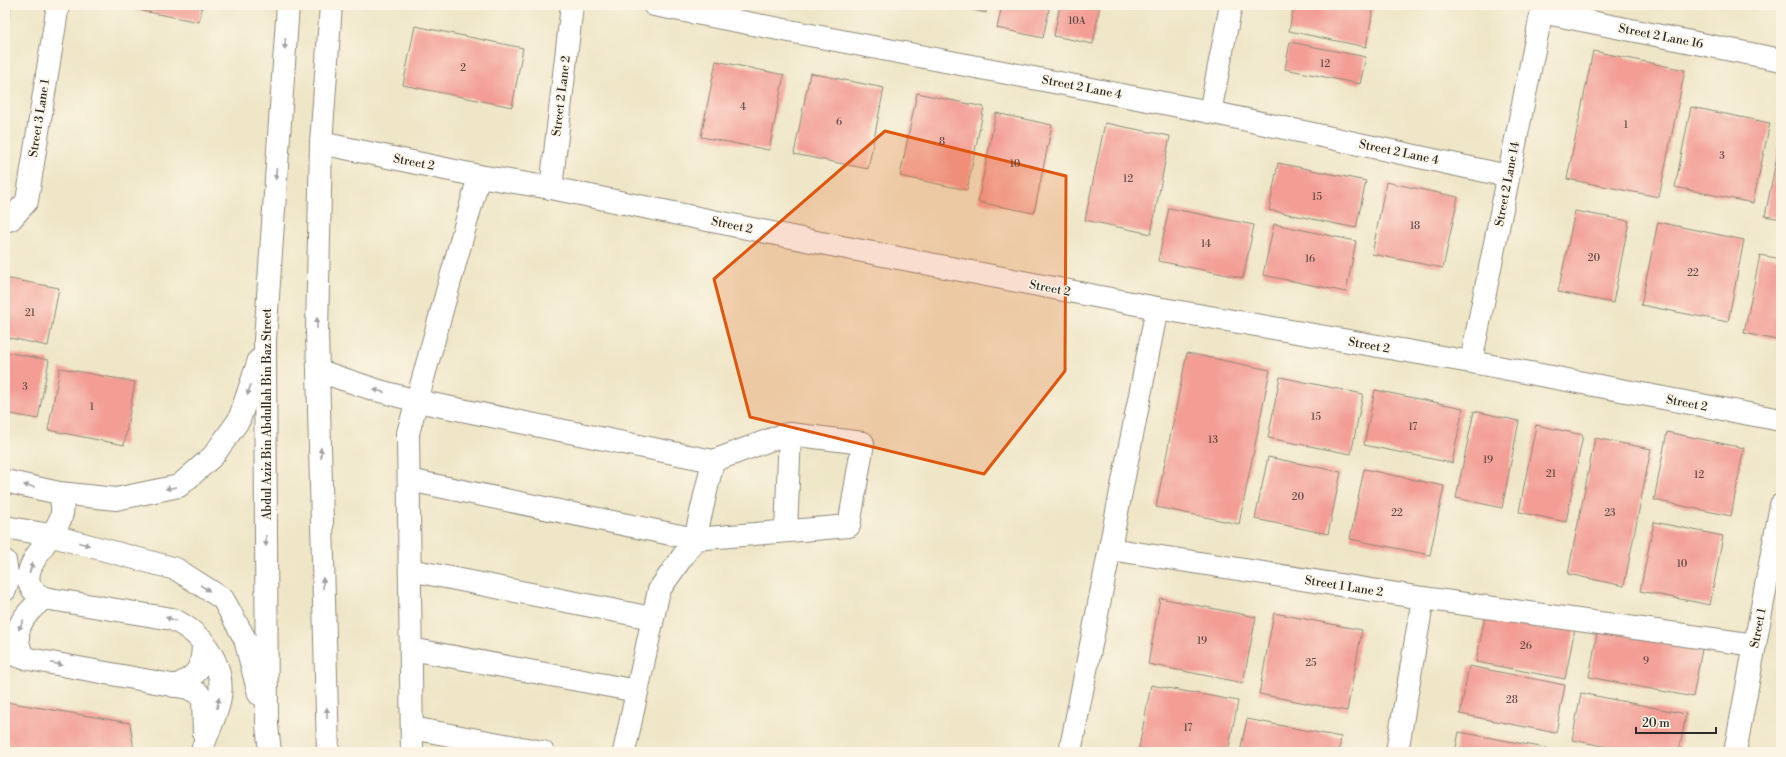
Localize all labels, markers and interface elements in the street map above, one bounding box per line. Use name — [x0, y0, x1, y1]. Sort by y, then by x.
house number: 10A — [1068, 15, 1087, 27]
street label: Street 2 Lane 16 — [1617, 21, 1705, 52]
one-way arrow — [281, 38, 288, 50]
street label: Street 2 Lane 2 — [549, 55, 574, 137]
house number: 12 — [1320, 58, 1330, 70]
house number: 2 — [460, 62, 466, 74]
street label: Street 2 Lane 4 — [1041, 72, 1123, 103]
street label: Street 3 Lane 1 — [26, 77, 53, 158]
house number: 4 — [740, 101, 746, 113]
house number: 6 — [836, 116, 842, 128]
house number: 1 — [1624, 119, 1629, 131]
house number: 8 — [939, 136, 945, 148]
street label: Street 2 Lane 4 — [1358, 137, 1440, 168]
street label: Street 2 Lane 14 — [1492, 140, 1523, 228]
house number: 3 — [1719, 150, 1725, 162]
street label: Street 2 — [392, 151, 436, 174]
house number: 10 — [1010, 158, 1021, 170]
one-way arrow — [273, 168, 279, 181]
house number: 12 — [1123, 173, 1133, 185]
house number: 15 — [1312, 191, 1322, 203]
street label: Street 2 — [710, 214, 754, 237]
house number: 18 — [1410, 220, 1420, 232]
house number: 14 — [1201, 238, 1211, 250]
house number: 20 — [1588, 252, 1601, 264]
house number: 16 — [1305, 253, 1315, 265]
house number: 22 — [1687, 267, 1699, 279]
street label: Street 2 — [1028, 277, 1072, 300]
house number: 21 — [25, 307, 36, 319]
street label: Abdul Aziz Bin Abdullah Bin Baz Street — [260, 308, 275, 521]
one-way arrow — [314, 316, 320, 329]
street label: Street 2 — [1347, 334, 1391, 357]
house number: 3 — [22, 381, 28, 393]
one-way arrow — [246, 384, 252, 396]
one-way arrow — [373, 387, 386, 393]
street label: Street 2 — [1665, 392, 1709, 415]
house number: 1 — [90, 401, 95, 413]
house number: 15 — [1311, 411, 1321, 423]
house number: 17 — [1409, 421, 1417, 433]
house number: 13 — [1208, 434, 1218, 446]
one-way arrow — [317, 447, 324, 459]
house number: 19 — [1483, 454, 1493, 466]
house number: 21 — [1546, 468, 1557, 480]
house number: 12 — [1694, 469, 1704, 481]
one-way arrow — [23, 483, 35, 489]
one-way arrow — [165, 485, 177, 491]
house number: 20 — [1292, 491, 1305, 503]
house number: 22 — [1391, 507, 1403, 519]
house number: 23 — [1604, 507, 1616, 519]
one-way arrow — [263, 535, 269, 548]
one-way arrow — [78, 541, 90, 547]
house number: 10 — [1677, 558, 1688, 570]
one-way arrow — [28, 561, 34, 573]
street label: Street 1 Lane 2 — [1304, 573, 1384, 600]
one-way arrow — [320, 576, 326, 589]
one-way arrow — [199, 584, 211, 591]
street label: Street 1 — [1747, 606, 1770, 649]
one-way arrow — [165, 616, 177, 622]
one-way arrow — [18, 619, 24, 630]
house number: 19 — [1197, 635, 1207, 647]
house number: 26 — [1520, 640, 1532, 652]
house number: 9 — [1643, 655, 1649, 667]
house number: 25 — [1305, 657, 1317, 669]
one-way arrow — [50, 661, 63, 667]
house number: 28 — [1506, 694, 1518, 706]
one-way arrow — [215, 696, 221, 709]
one-way arrow — [323, 707, 330, 719]
scale bar — [1636, 709, 1716, 735]
text: 20 m — [1642, 716, 1670, 731]
house number: 17 — [1184, 722, 1192, 734]

